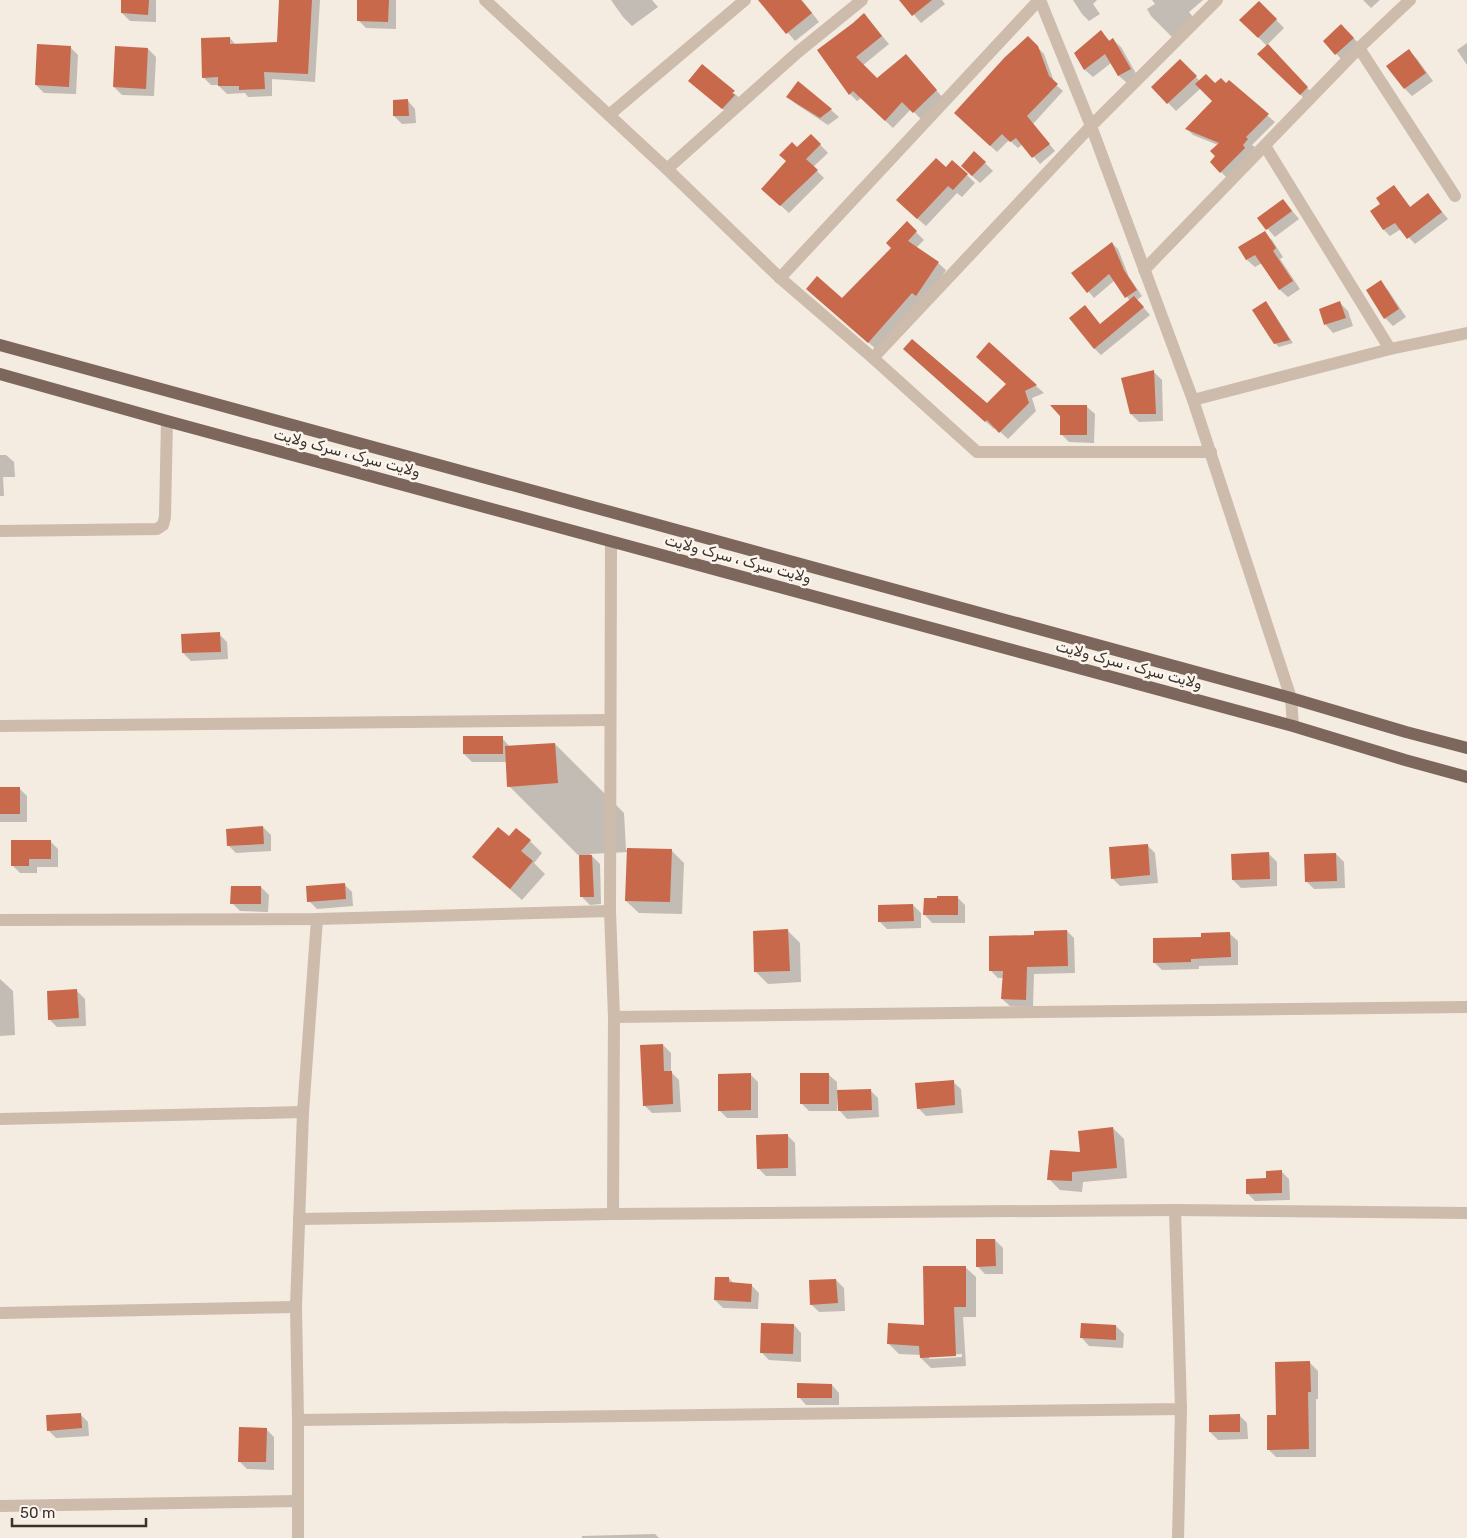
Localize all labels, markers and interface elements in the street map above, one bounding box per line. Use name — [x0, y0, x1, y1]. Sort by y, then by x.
street label: ولایت سړک ، سرک ولایت — [271, 425, 422, 482]
street label: ولایت سړک ، سرک ولایت — [662, 531, 813, 588]
street label: ولایت سړک ، سرک ولایت — [1053, 637, 1204, 694]
scale bar — [12, 1496, 146, 1528]
text: 50 m — [20, 1504, 55, 1522]

